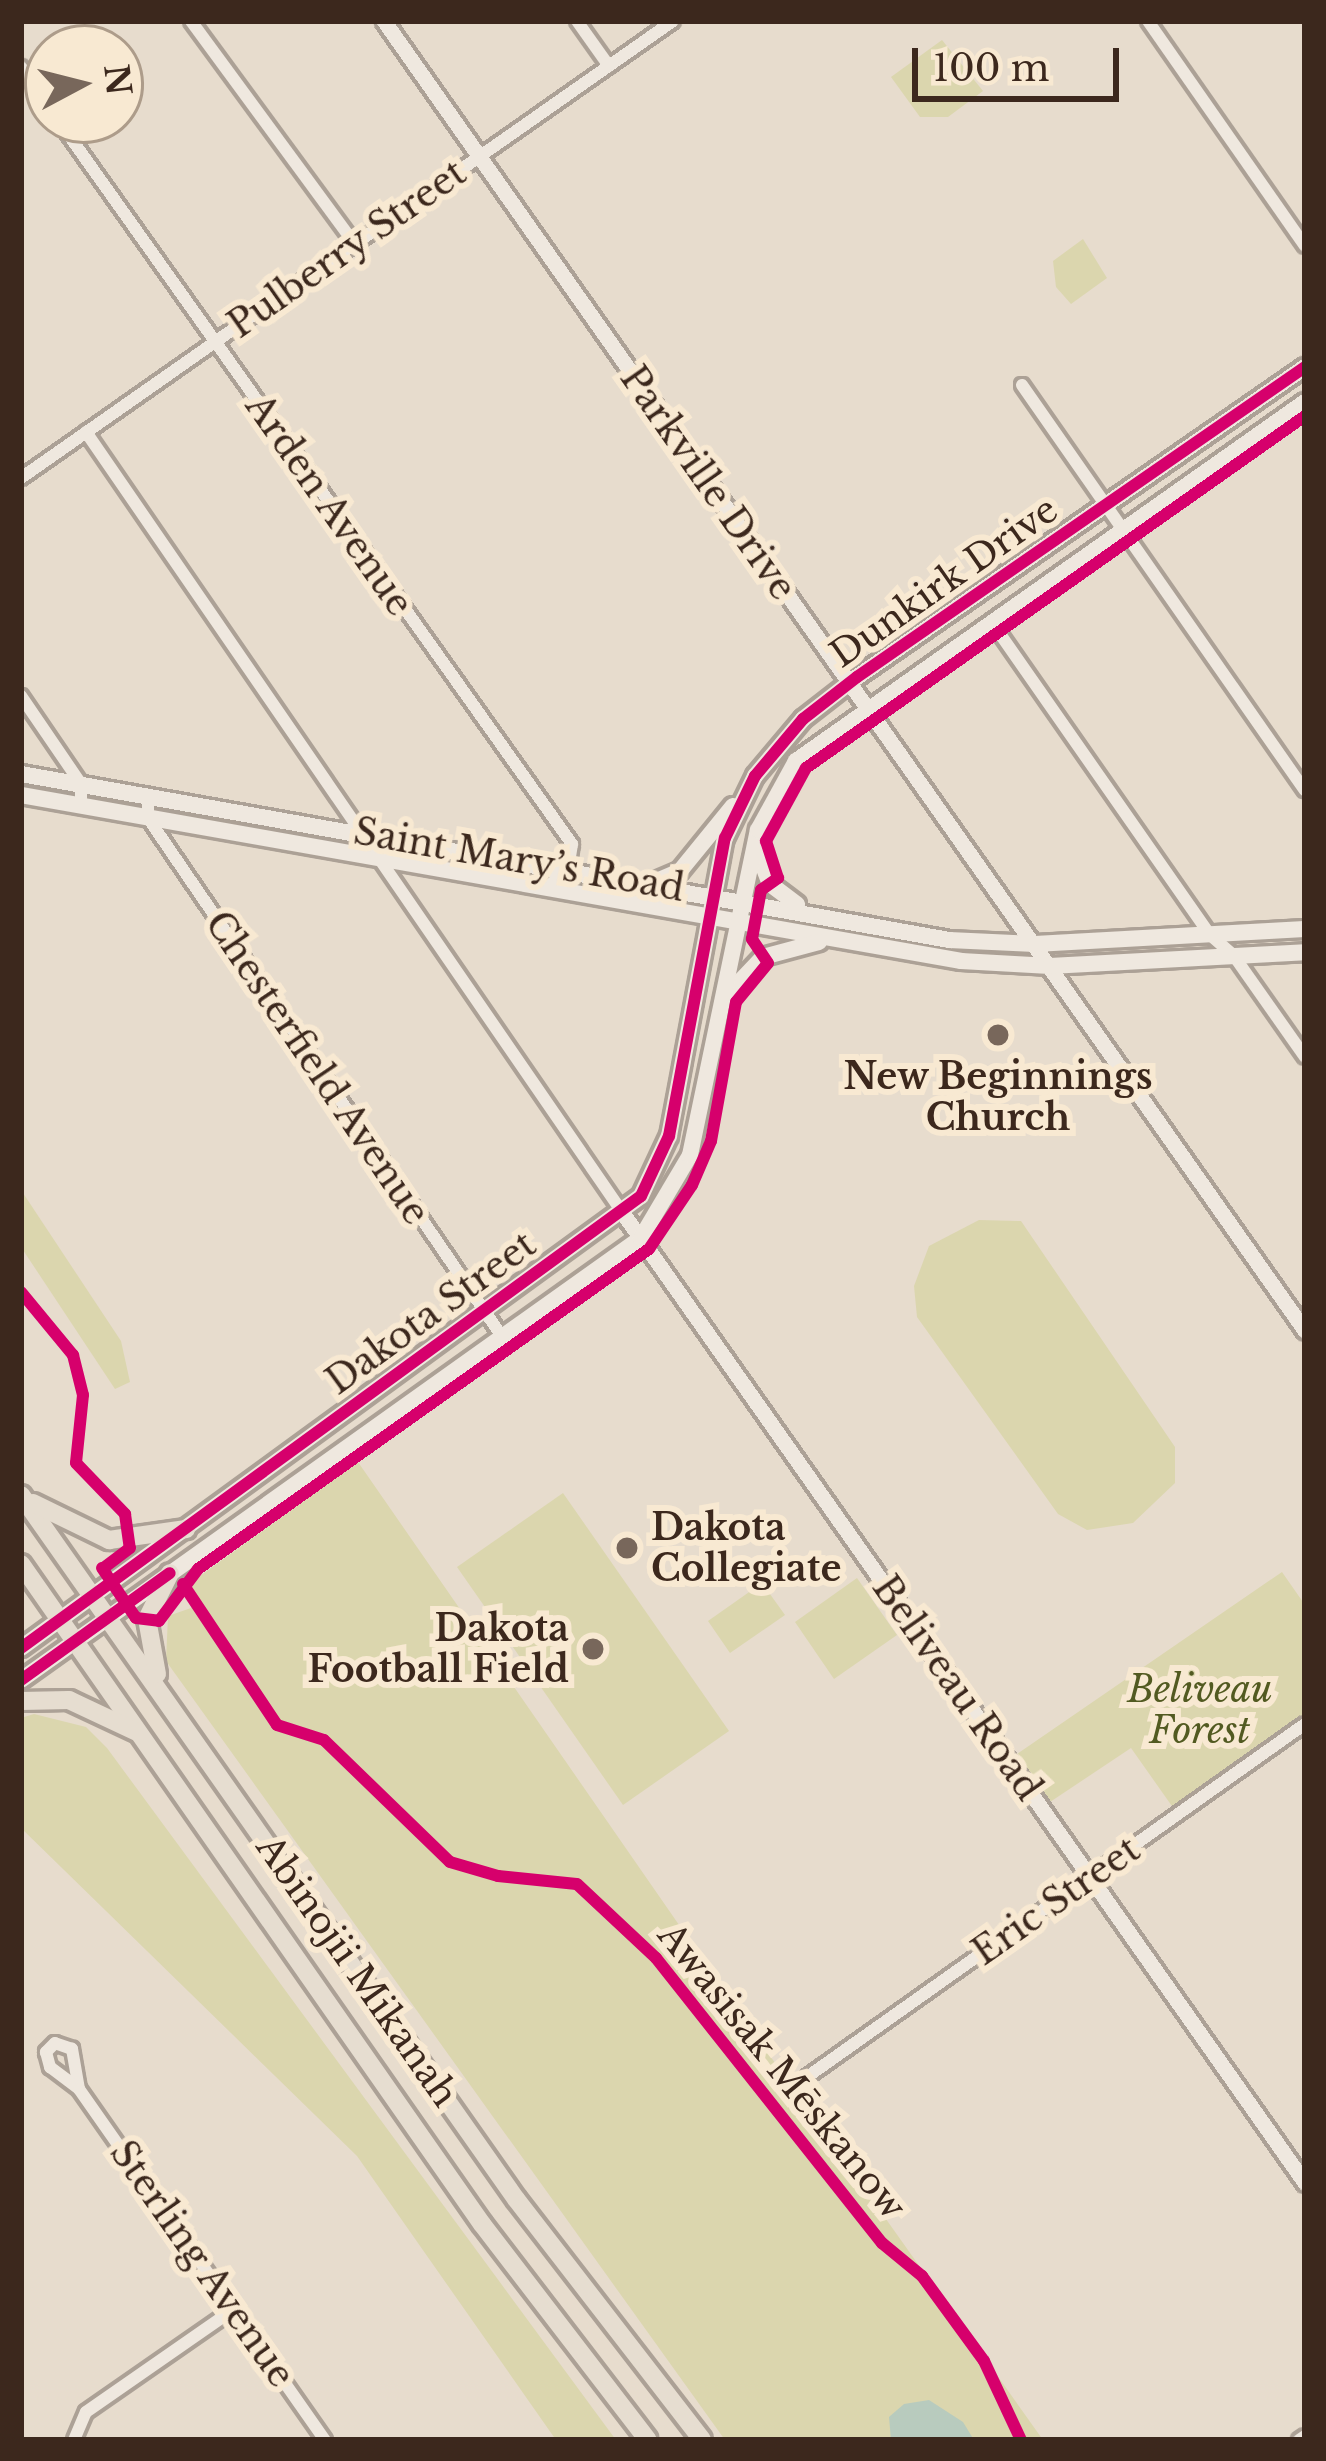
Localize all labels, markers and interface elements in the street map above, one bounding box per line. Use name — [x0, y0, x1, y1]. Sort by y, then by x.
north arrow — [24, 24, 144, 144]
scale bar — [918, 24, 1125, 98]
text: 100 m — [933, 46, 1049, 91]
text: N — [95, 62, 139, 98]
street label: Pulberry Street — [220, 151, 474, 347]
street label: Parkville Drive — [611, 358, 805, 608]
street label: Arden Avenue — [236, 385, 422, 625]
street label: Dunkirk Drive — [822, 488, 1066, 676]
street label: Saint Mary’s Road — [351, 810, 687, 910]
street label: Chesterfield Avenue — [196, 903, 438, 1233]
marker: New Beginnings Church — [985, 1022, 1011, 1048]
place label: New Beginnings Church — [843, 1054, 1153, 1139]
street label: Dakota Street — [318, 1223, 544, 1403]
place label: Dakota Collegiate — [651, 1505, 841, 1590]
marker: Dakota Collegiate — [614, 1535, 640, 1561]
street label: Beliveau Road — [864, 1567, 1050, 1809]
place label: Dakota Football Field — [308, 1606, 569, 1691]
marker: Dakota Football Field — [580, 1636, 606, 1662]
park label: Beliveau Forest — [1127, 1667, 1273, 1752]
street label: Abinojii Mikanah — [247, 1827, 467, 2115]
street label: Eric Street — [964, 1828, 1148, 1974]
street label: Awasisak Mēskanow — [649, 1914, 915, 2228]
street label: Sterling Avenue — [101, 2132, 303, 2396]

